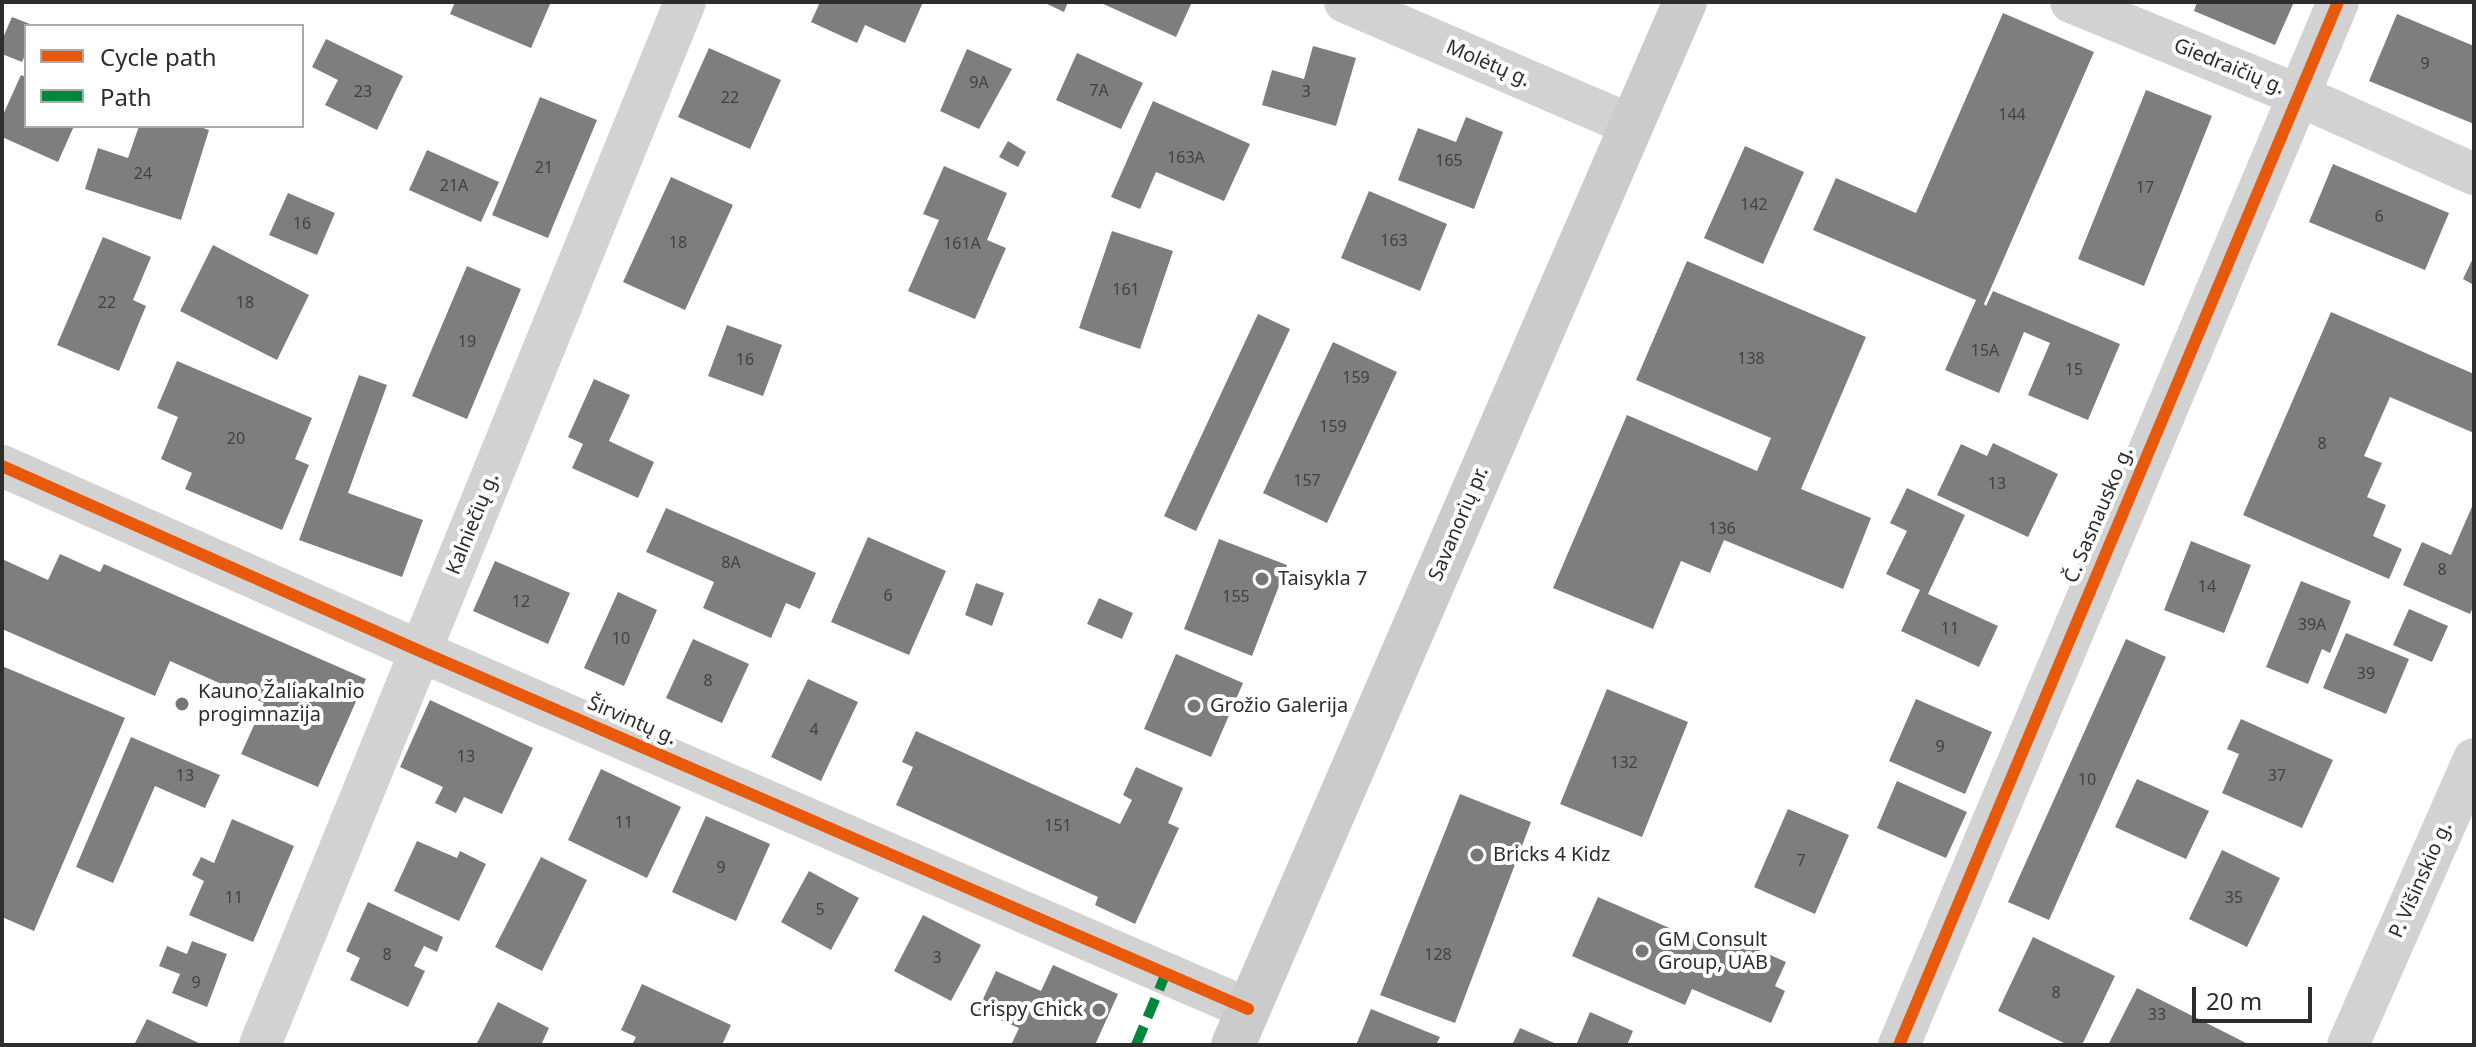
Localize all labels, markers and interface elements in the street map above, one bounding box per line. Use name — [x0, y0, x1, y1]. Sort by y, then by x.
legend — [24, 24, 304, 128]
street label: Giedraičių g. — [2170, 34, 2288, 100]
street label: Molėtų g. — [1442, 36, 1534, 92]
text: Cycle path — [100, 40, 217, 73]
house number: 9 — [2420, 54, 2430, 74]
house number: 9A — [969, 73, 989, 93]
text: Path — [100, 80, 151, 113]
house number: 7A — [1089, 81, 1109, 101]
house number: 23 — [354, 82, 372, 102]
house number: 3 — [1301, 82, 1311, 102]
house number: 22 — [721, 88, 739, 108]
house number: 144 — [1998, 105, 2026, 125]
house number: 163A — [1167, 148, 1205, 168]
house number: 165 — [1435, 151, 1463, 171]
house number: 21 — [535, 158, 553, 178]
house number: 24 — [134, 164, 152, 184]
house number: 21A — [440, 176, 468, 196]
house number: 17 — [2136, 178, 2154, 198]
house number: 142 — [1740, 195, 1768, 215]
house number: 6 — [2374, 207, 2384, 227]
house number: 16 — [293, 214, 311, 234]
house number: 163 — [1380, 231, 1408, 251]
house number: 18 — [669, 233, 687, 253]
house number: 161A — [943, 234, 981, 254]
house number: 161 — [1112, 280, 1140, 300]
house number: 22 — [98, 293, 116, 313]
house number: 18 — [236, 293, 254, 313]
house number: 19 — [458, 332, 476, 352]
house number: 15A — [1971, 341, 1999, 361]
house number: 138 — [1737, 349, 1765, 369]
house number: 16 — [736, 350, 754, 370]
house number: 15 — [2065, 360, 2083, 380]
house number: 159 — [1342, 368, 1370, 388]
house number: 159 — [1319, 417, 1347, 437]
house number: 20 — [227, 429, 245, 449]
house number: 8 — [2317, 434, 2327, 454]
street label: Č. Sasnausko g. — [2059, 443, 2139, 587]
street label: Savanorių pr. — [1424, 463, 1494, 585]
street label: Kalniečių g. — [442, 470, 504, 578]
house number: 157 — [1293, 471, 1321, 491]
house number: 13 — [1988, 474, 2006, 494]
house number: 136 — [1708, 519, 1736, 539]
house number: 8A — [721, 553, 741, 573]
house number: 8 — [2437, 560, 2447, 580]
place label: Taisykla 7 — [1278, 567, 1367, 591]
marker: Taisykla 7 — [1253, 570, 1271, 588]
house number: 14 — [2198, 577, 2216, 597]
house number: 6 — [883, 586, 893, 606]
house number: 155 — [1222, 587, 1250, 607]
house number: 12 — [512, 592, 530, 612]
house number: 39A — [2298, 615, 2326, 635]
house number: 11 — [1941, 619, 1959, 639]
house number: 10 — [612, 629, 630, 649]
house number: 39 — [2357, 664, 2375, 684]
house number: 8 — [703, 671, 713, 691]
place label: Kauno Žaliakalnio progimnazija — [198, 680, 364, 727]
street label: Širvintų g. — [584, 691, 680, 751]
place label: Grožio Galerija — [1210, 694, 1348, 718]
marker: Kauno Žaliakalnio progimnazija — [173, 695, 191, 713]
marker: Grožio Galerija — [1185, 697, 1203, 715]
house number: 4 — [809, 720, 819, 740]
house number: 9 — [1935, 737, 1945, 757]
house number: 13 — [457, 747, 475, 767]
house number: 132 — [1610, 753, 1638, 773]
house number: 13 — [176, 766, 194, 786]
house number: 37 — [2268, 766, 2286, 786]
house number: 10 — [2078, 770, 2096, 790]
house number: 11 — [615, 813, 633, 833]
house number: 151 — [1044, 816, 1072, 836]
street label: P. Višinskio g. — [2385, 818, 2457, 942]
place label: Bricks 4 Kidz — [1493, 843, 1610, 867]
marker: Bricks 4 Kidz — [1468, 846, 1486, 864]
house number: 7 — [1796, 851, 1806, 871]
house number: 9 — [716, 858, 726, 878]
house number: 11 — [225, 888, 243, 908]
house number: 35 — [2225, 888, 2243, 908]
house number: 5 — [815, 900, 825, 920]
place label: GM Consult Group, UAB — [1658, 928, 1768, 975]
marker: GM Consult Group, UAB — [1633, 942, 1651, 960]
house number: 8 — [382, 945, 392, 965]
house number: 128 — [1424, 945, 1452, 965]
house number: 3 — [932, 948, 942, 968]
scale bar — [2196, 971, 2316, 1021]
house number: 9 — [191, 973, 201, 993]
house number: 8 — [2051, 983, 2061, 1003]
text: 20 m — [2206, 984, 2262, 1017]
place label: Crispy Chick — [970, 998, 1083, 1022]
marker: Crispy Chick — [1090, 1001, 1108, 1019]
house number: 33 — [2148, 1005, 2166, 1025]

